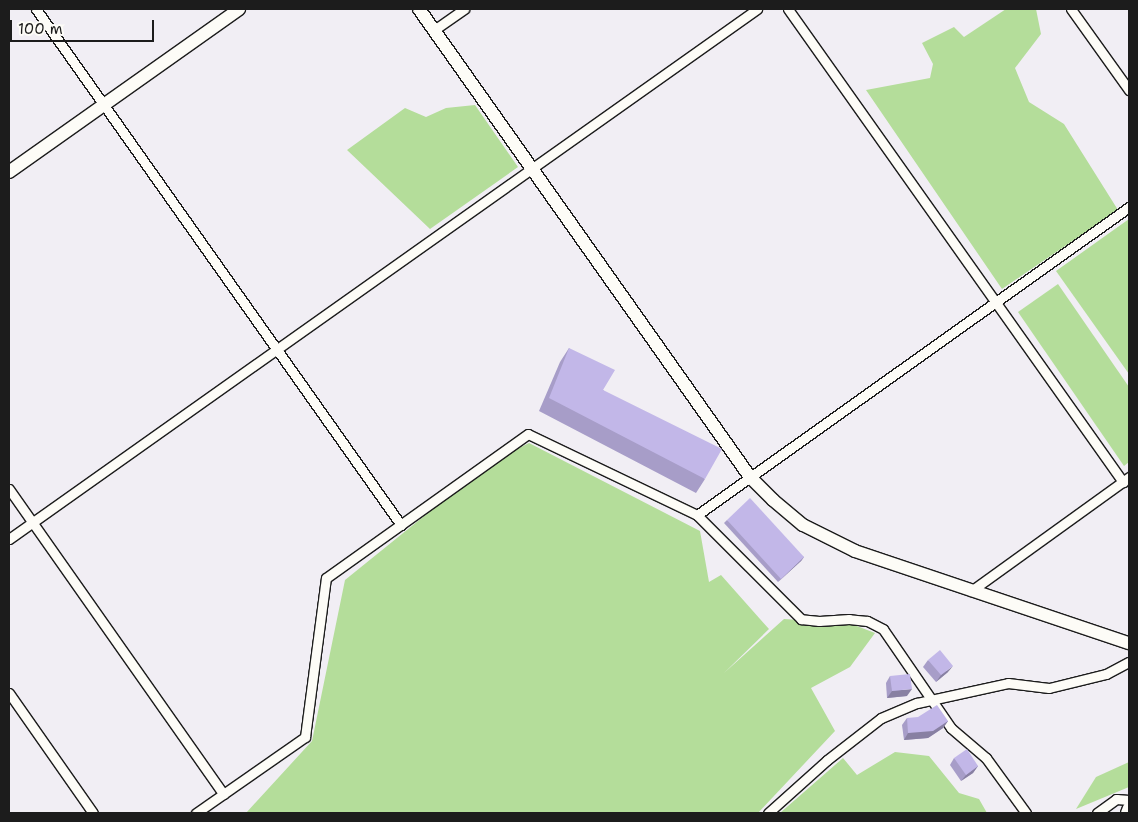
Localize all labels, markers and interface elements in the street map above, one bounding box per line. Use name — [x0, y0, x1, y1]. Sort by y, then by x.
scale bar — [12, 10, 156, 42]
text: 100 m — [18, 19, 63, 39]

